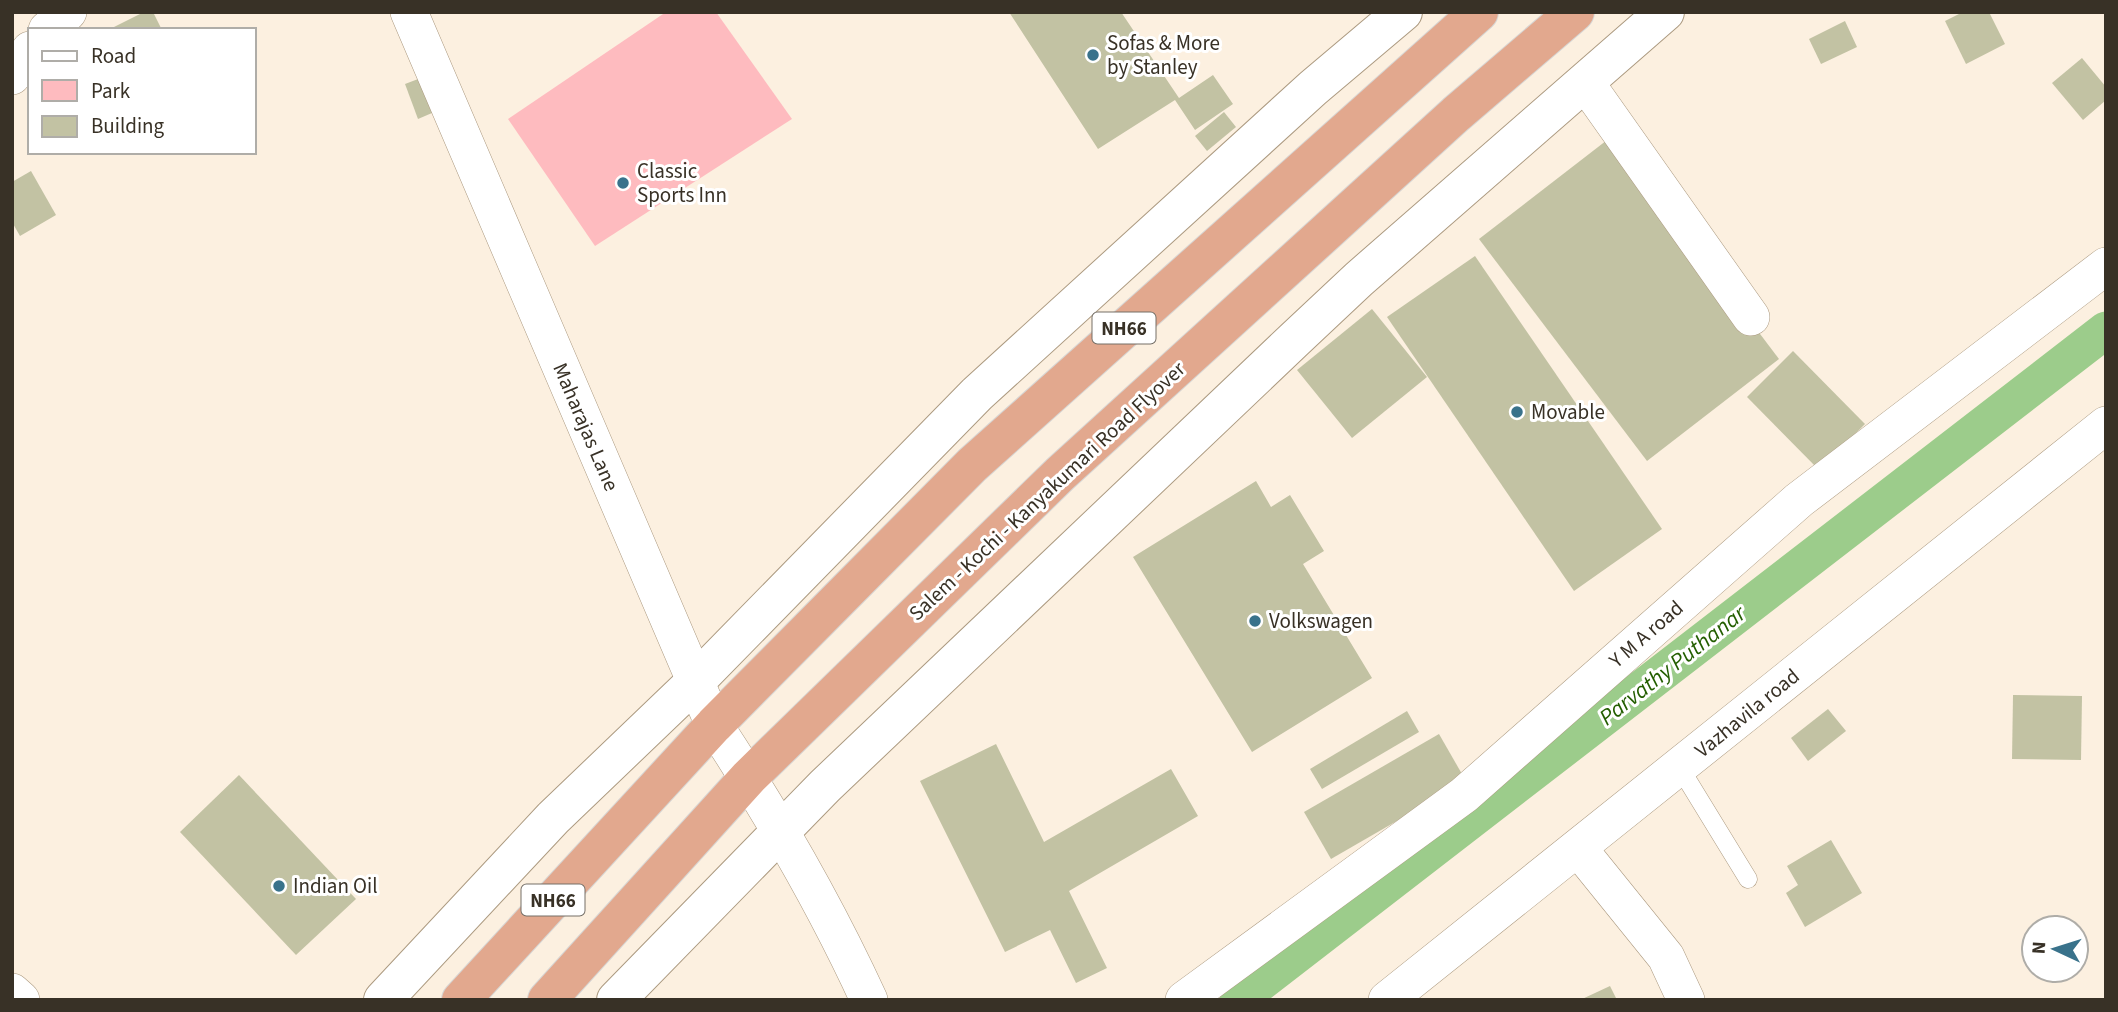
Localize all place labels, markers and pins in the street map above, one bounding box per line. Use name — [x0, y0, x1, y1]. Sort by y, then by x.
place label: Sofas & More by Stanley — [1107, 28, 1220, 82]
marker: Sofas & More by Stanley — [1085, 47, 1101, 63]
place label: Classic Sports Inn — [637, 156, 727, 210]
marker: Classic Sports Inn — [615, 175, 631, 191]
place label: Movable — [1531, 397, 1605, 427]
marker: Movable — [1509, 404, 1525, 420]
place label: Volkswagen — [1269, 606, 1373, 636]
marker: Volkswagen — [1247, 613, 1263, 629]
place label: Indian Oil — [293, 871, 378, 901]
marker: Indian Oil — [271, 878, 287, 894]

